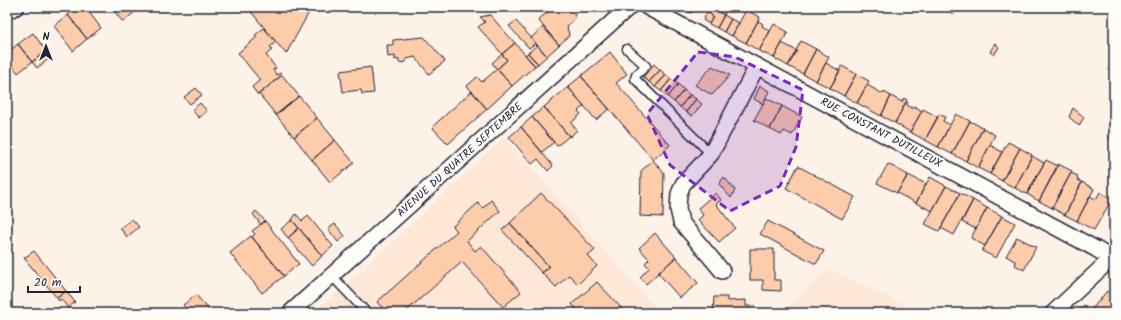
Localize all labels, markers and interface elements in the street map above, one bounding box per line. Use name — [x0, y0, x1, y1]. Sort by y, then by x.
north arrow — [26, 26, 66, 66]
text: N — [43, 28, 50, 46]
street label: RUE CONSTANT DUTILLEUX — [817, 93, 945, 173]
street label: AVENUE DU QUATRE SEPTEMBRE — [393, 98, 528, 222]
scale bar — [28, 268, 80, 294]
text: 20 m — [34, 273, 62, 292]

